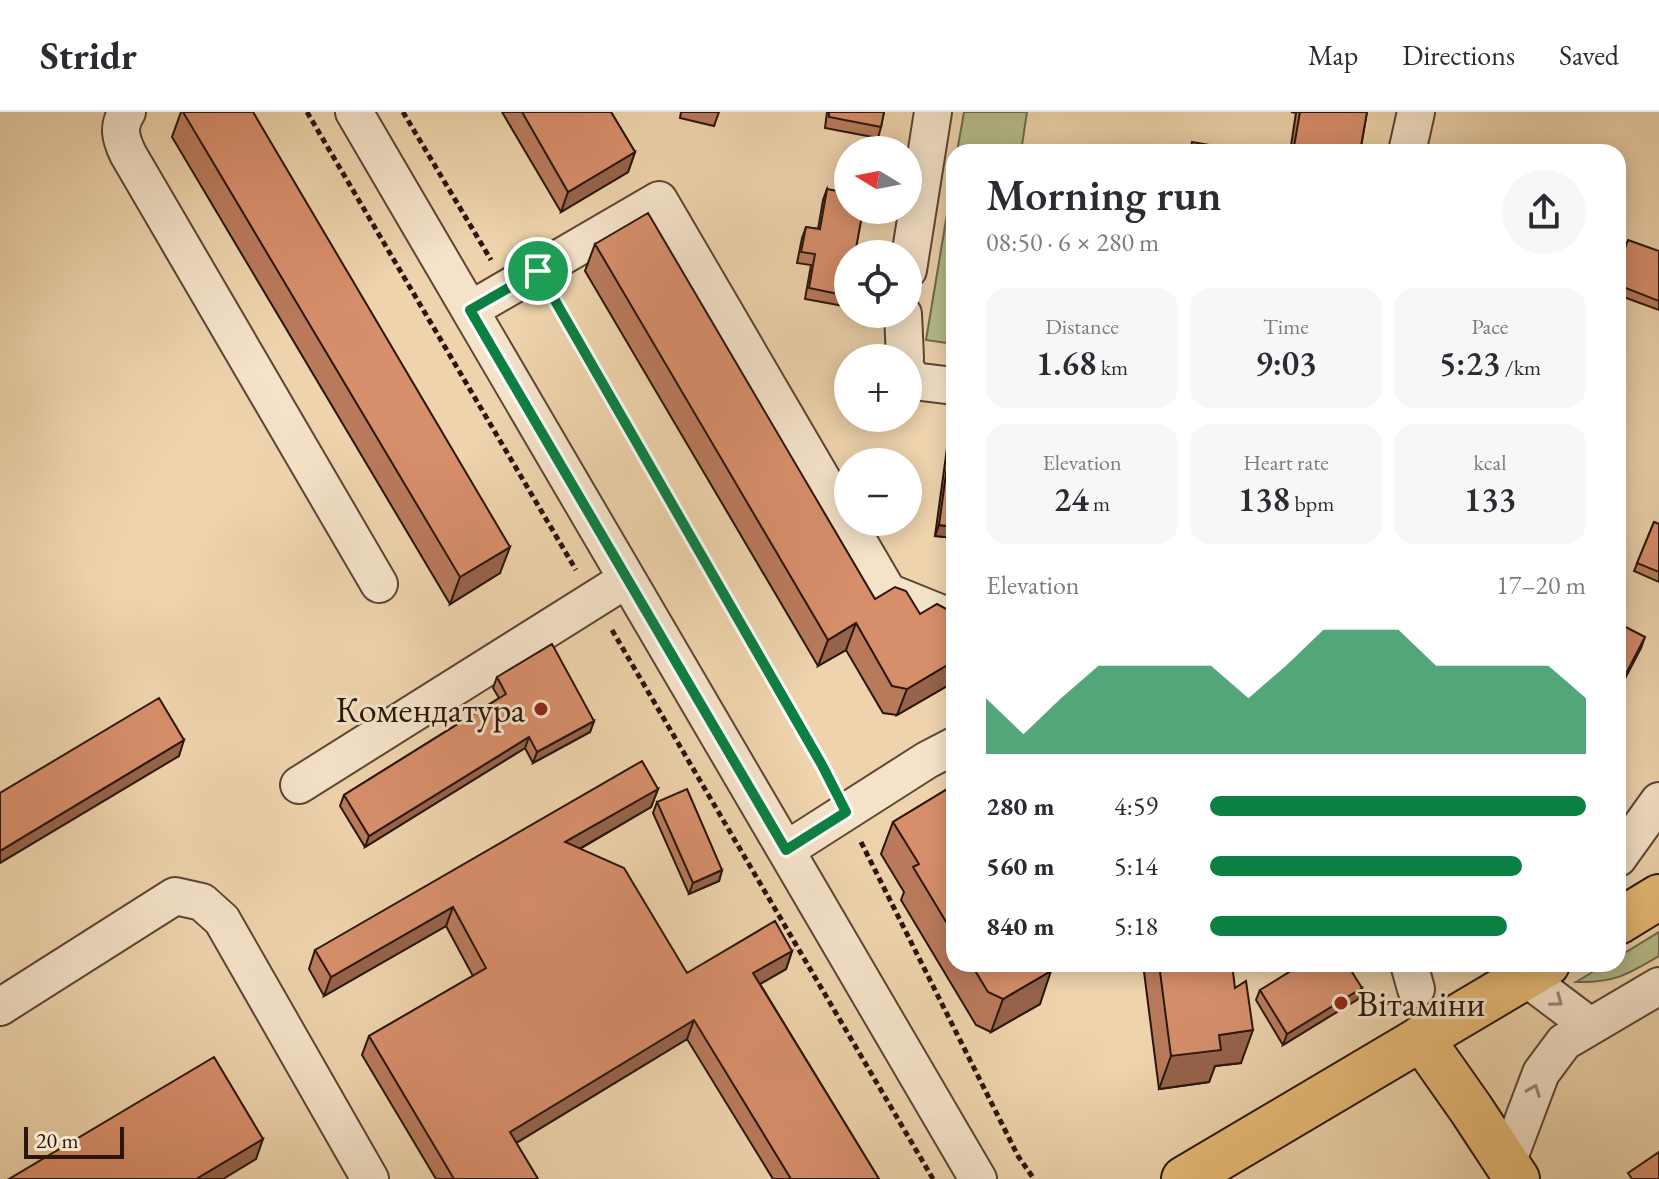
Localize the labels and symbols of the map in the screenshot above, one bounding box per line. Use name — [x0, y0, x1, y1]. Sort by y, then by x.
north arrow — [834, 136, 922, 224]
pin — [504, 237, 572, 305]
place label: Комендатура — [336, 686, 526, 733]
marker: Комендатура — [532, 700, 550, 718]
place label: Вітаміни — [1357, 980, 1485, 1027]
one-way arrow — [1549, 992, 1563, 1006]
marker: Вітаміни — [1332, 994, 1350, 1012]
one-way arrow — [1524, 1084, 1541, 1098]
scale bar — [24, 1123, 124, 1159]

